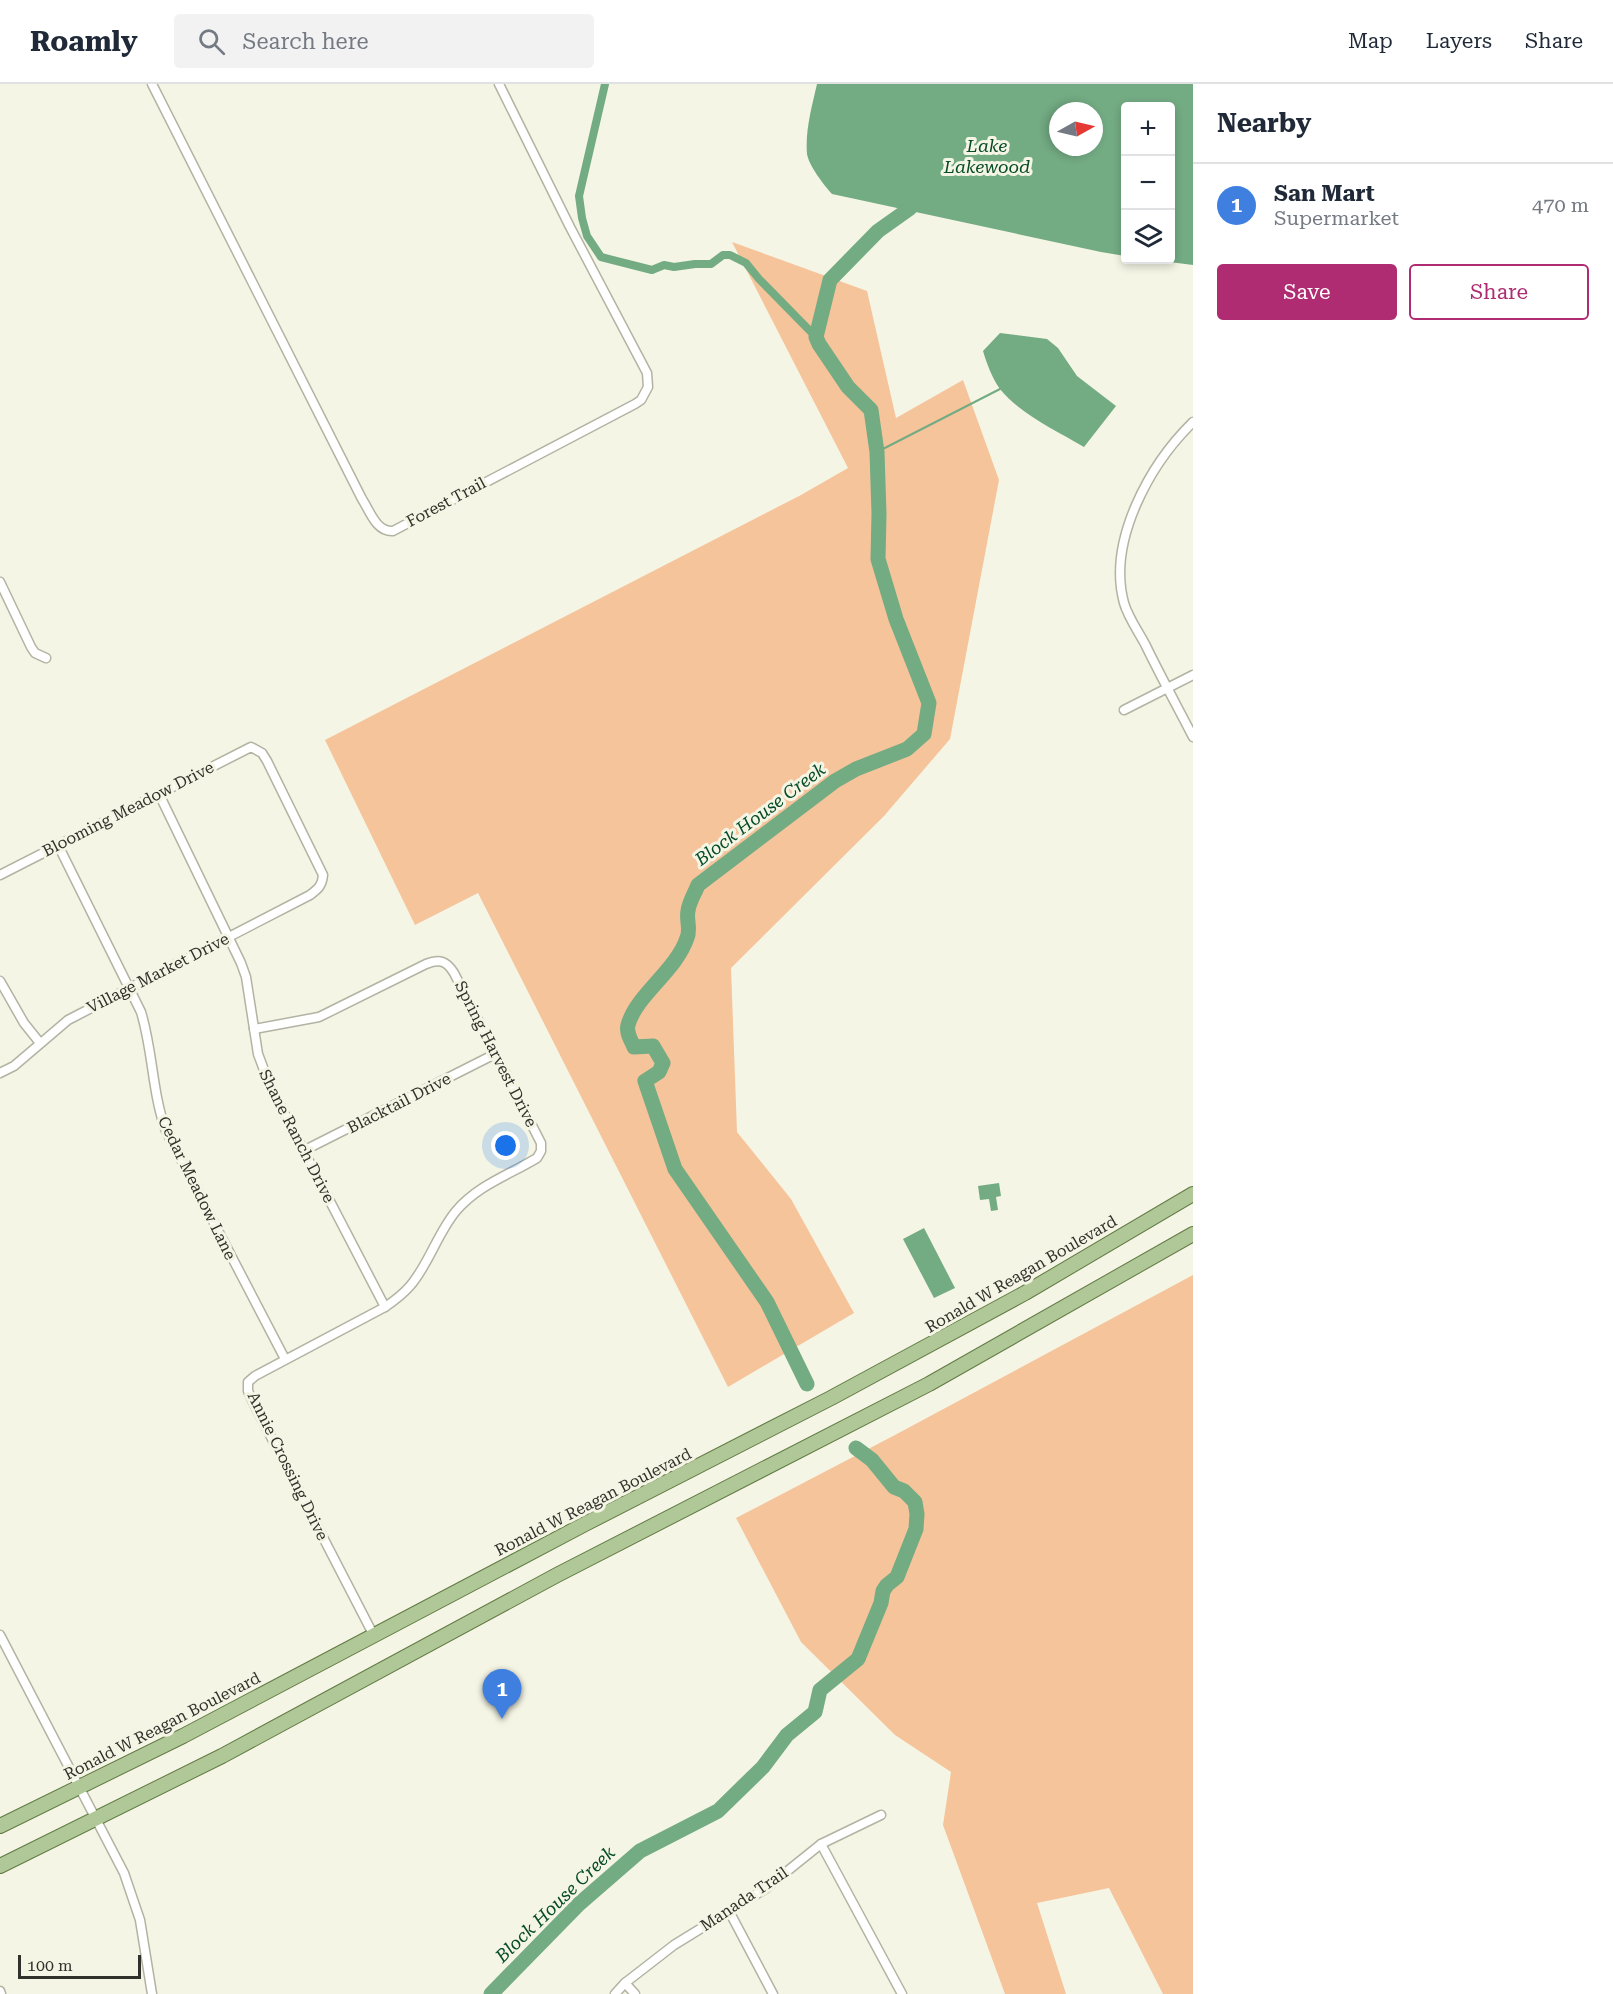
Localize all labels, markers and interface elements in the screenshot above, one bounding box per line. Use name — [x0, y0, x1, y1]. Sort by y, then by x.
search box — [174, 14, 594, 68]
text: Roamly — [30, 25, 138, 58]
icon: search — [195, 25, 228, 58]
text: Search here — [243, 29, 369, 54]
text: Map — [1348, 29, 1393, 53]
text: Layers — [1426, 29, 1492, 53]
text: Share — [1525, 29, 1583, 53]
north arrow — [1049, 102, 1103, 156]
map controls — [1121, 102, 1175, 264]
button: + — [1121, 102, 1175, 156]
text: Nearby — [1217, 108, 1311, 138]
water label: Lake Lakewood — [943, 135, 1030, 177]
button: − — [1121, 156, 1175, 210]
text: San Mart — [1274, 181, 1375, 206]
text: 1 — [1231, 193, 1242, 217]
text: 470 m — [1532, 193, 1589, 217]
text: Supermarket — [1274, 206, 1399, 230]
button: layers — [1121, 210, 1175, 264]
button: Save — [1217, 264, 1397, 320]
button: Share — [1409, 264, 1589, 320]
street label: Forest Trail — [403, 473, 489, 531]
street label: Blooming Meadow Drive — [39, 757, 217, 860]
water label: Block House Creek — [690, 758, 829, 870]
street label: Village Market Drive — [84, 929, 232, 1017]
street label: Spring Harvest Drive — [451, 978, 541, 1130]
street label: Shane Ranch Drive — [255, 1066, 339, 1206]
street label: Blacktail Drive — [344, 1069, 454, 1137]
street label: Cedar Meadow Lane — [154, 1113, 240, 1263]
your location — [491, 1131, 520, 1160]
street label: Ronald W Reagan Boulevard — [922, 1211, 1120, 1337]
street label: Annie Crossing Drive — [244, 1389, 332, 1544]
street label: Ronald W Reagan Boulevard — [492, 1444, 694, 1560]
street label: Ronald W Reagan Boulevard — [61, 1668, 263, 1784]
pin: 1 — [482, 1670, 522, 1719]
water label: Block House Creek — [490, 1842, 619, 1967]
street label: Manada Trail — [697, 1863, 791, 1935]
scale bar — [18, 1952, 141, 1980]
text: 100 m — [27, 1956, 73, 1975]

